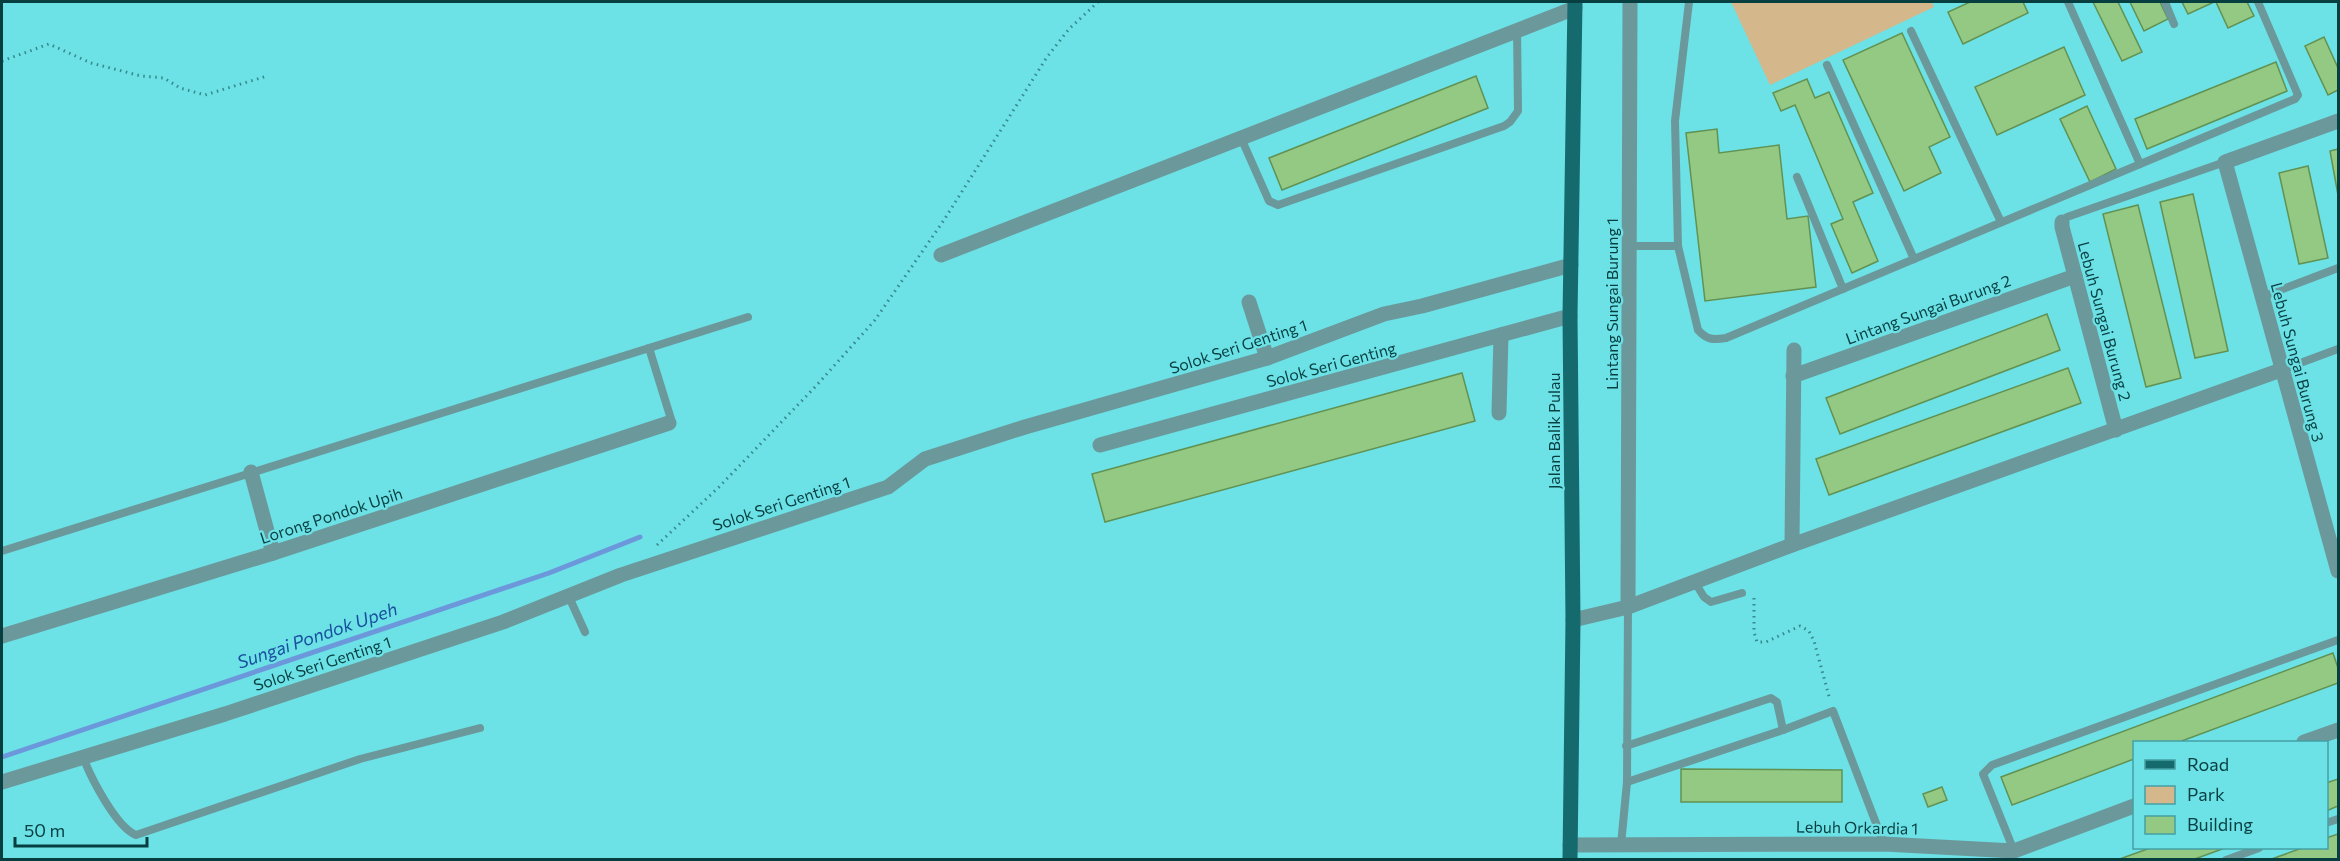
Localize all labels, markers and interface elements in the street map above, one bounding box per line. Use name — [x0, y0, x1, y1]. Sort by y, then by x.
street label: Lintang Sungai Burung 1 — [1602, 218, 1621, 390]
street label: Lebuh Sungai Burung 2 — [2075, 239, 2135, 403]
street label: Lintang Sungai Burung 2 — [1843, 270, 2013, 348]
street label: Lebuh Sungai Burung 3 — [2268, 280, 2328, 444]
street label: Solok Seri Genting 1 — [1167, 315, 1309, 377]
street label: Solok Seri Genting — [1264, 337, 1398, 390]
street label: Jalan Balik Pulau — [1544, 373, 1563, 489]
street label: Solok Seri Genting 1 — [710, 472, 852, 534]
street label: Lorong Pondok Upih — [257, 483, 405, 547]
water label: Sungai Pondok Upeh — [234, 597, 400, 673]
street label: Solok Seri Genting 1 — [251, 632, 393, 694]
legend — [2133, 741, 2328, 849]
text: Road — [2187, 753, 2229, 775]
text: Park — [2187, 783, 2225, 805]
scale bar — [15, 810, 147, 848]
text: Building — [2187, 813, 2253, 835]
street label: Lebuh Orkardia 1 — [1796, 816, 1918, 838]
text: 50 m — [24, 819, 65, 841]

